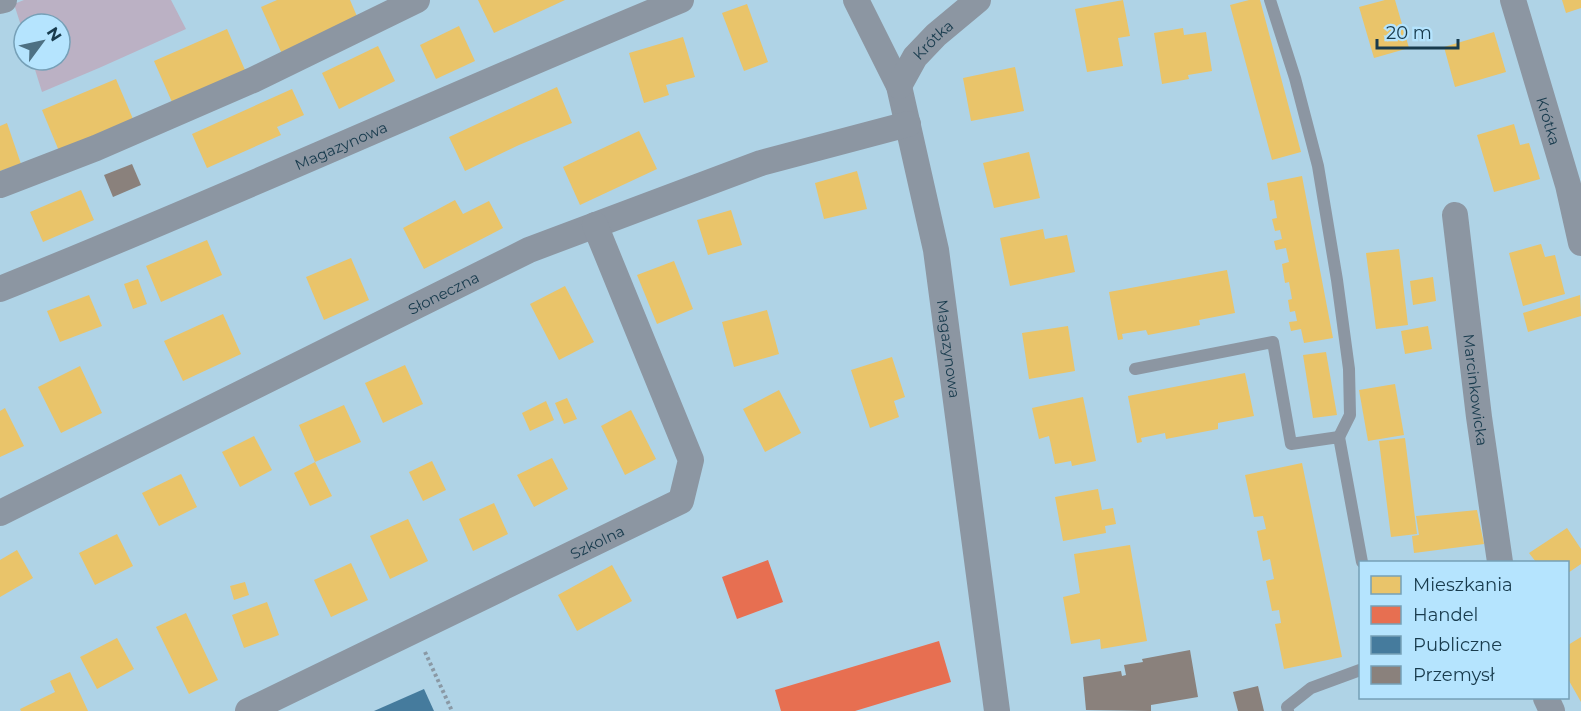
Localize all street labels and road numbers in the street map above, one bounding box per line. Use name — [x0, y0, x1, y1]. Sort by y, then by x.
street label: Krótka — [908, 15, 957, 63]
street label: Krótka — [1533, 94, 1565, 147]
street label: Magazynowa — [292, 117, 390, 174]
street label: Słoneczna — [405, 267, 482, 318]
street label: Magazynowa — [933, 299, 965, 399]
street label: Marcinkowicka — [1460, 333, 1493, 447]
street label: Szkolna — [567, 520, 627, 563]

